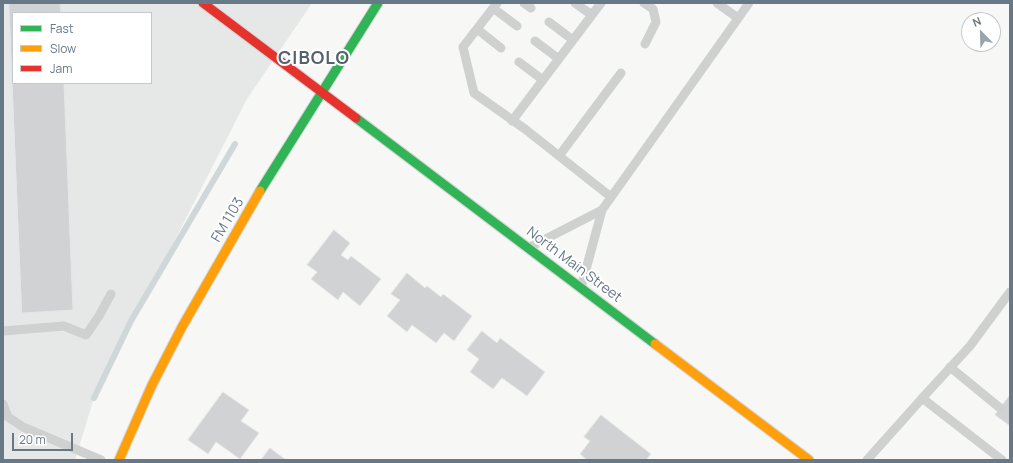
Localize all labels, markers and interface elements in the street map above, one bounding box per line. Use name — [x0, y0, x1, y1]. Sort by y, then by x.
legend — [12, 12, 152, 84]
north arrow — [961, 12, 1001, 52]
text: N — [970, 13, 983, 30]
text: Fast — [50, 20, 74, 37]
text: Slow — [50, 40, 76, 57]
district label: CIBOLO — [278, 48, 350, 70]
text: Jam — [50, 60, 72, 77]
street label: FM 1103 — [208, 195, 248, 245]
street label: North Main Street — [523, 224, 625, 306]
scale bar — [14, 425, 75, 451]
text: 20 m — [19, 431, 46, 448]

